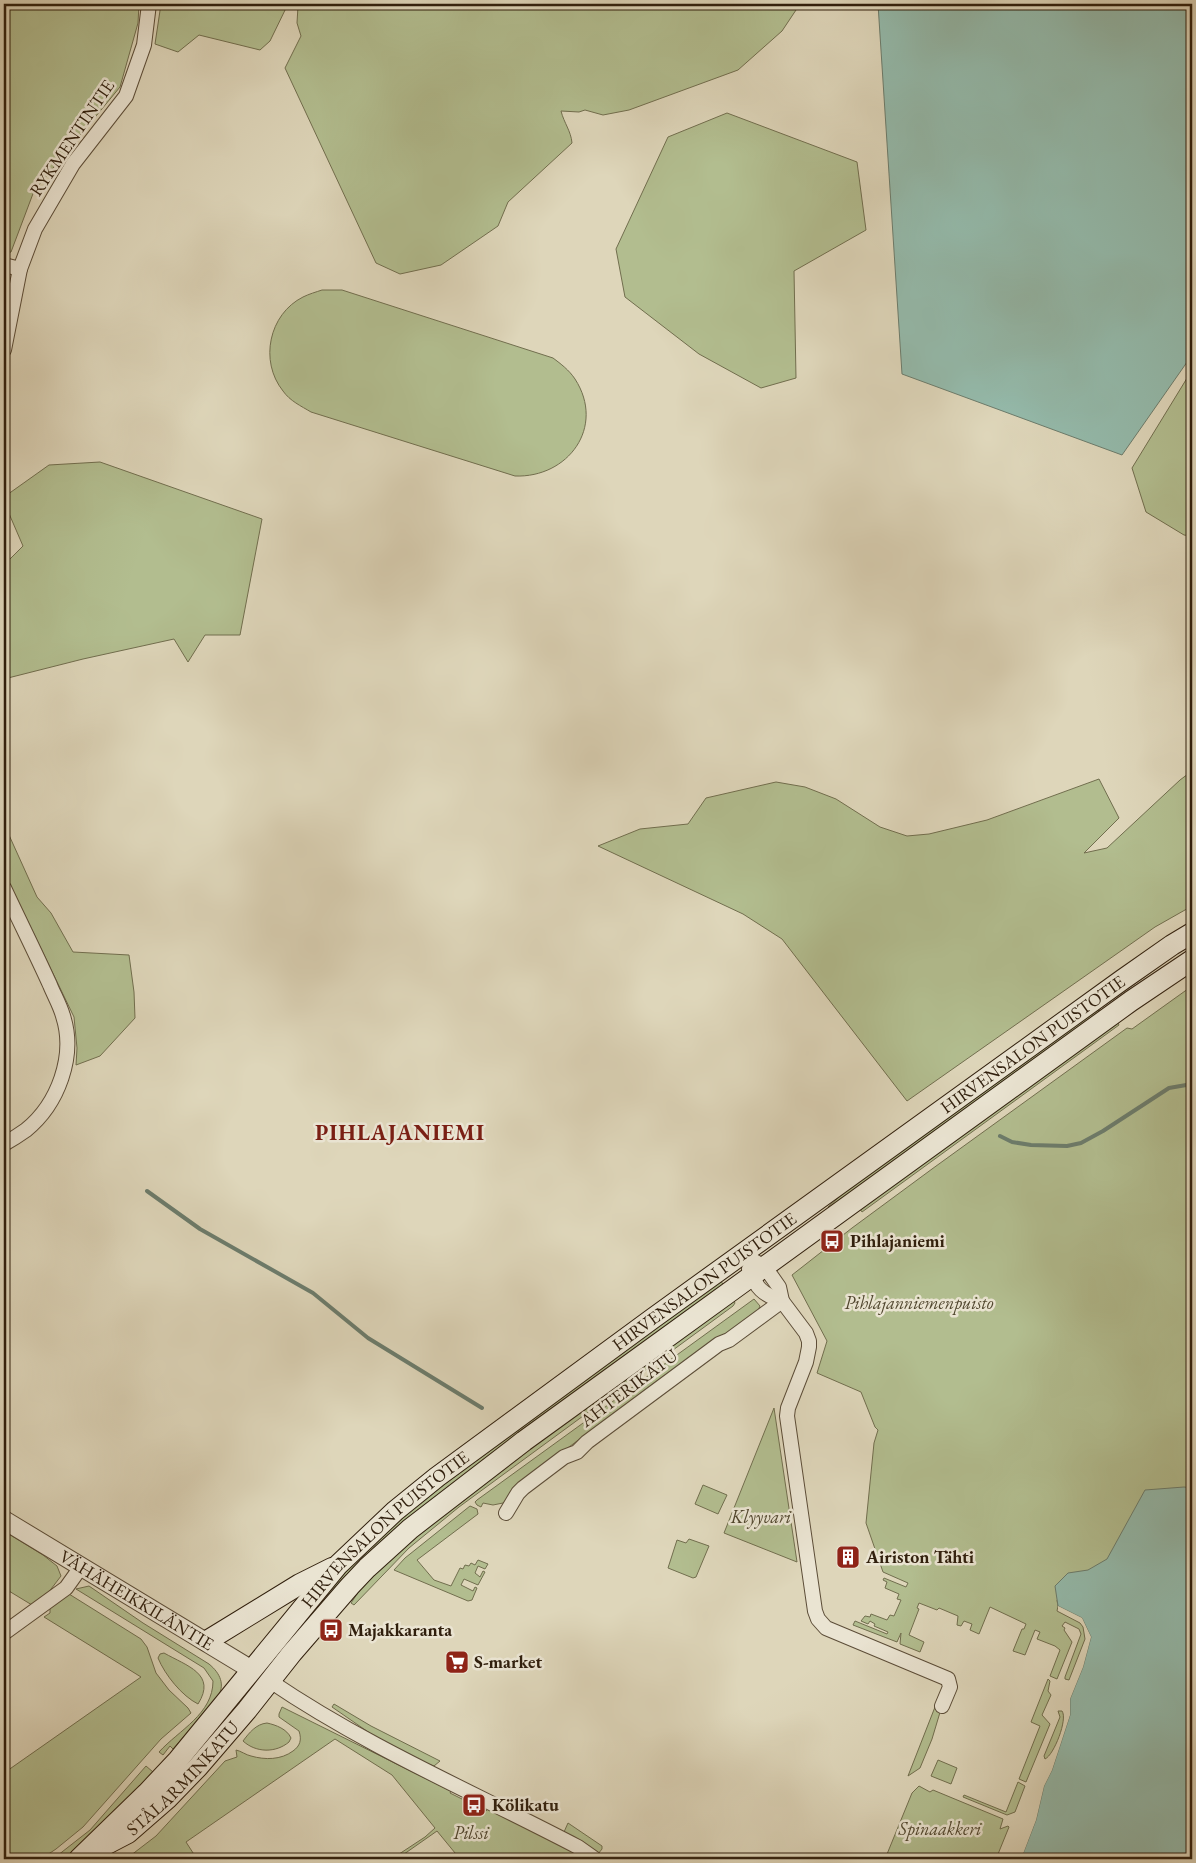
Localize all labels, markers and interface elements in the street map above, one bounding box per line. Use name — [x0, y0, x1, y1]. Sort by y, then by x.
street label: RYKMENTINTIE — [24, 75, 119, 200]
street label: HIRVENSALON PUISTOTIE — [936, 970, 1129, 1118]
district label: PIHLAJANIEMI — [315, 1118, 485, 1147]
street label: HIRVENSALON PUISTOTIE — [607, 1207, 801, 1356]
bus stop icon: Pihlajaniemi — [819, 1228, 845, 1254]
place label: Pihlajaniemi — [850, 1229, 945, 1252]
park label: Pihlajanniemenpuisto — [844, 1291, 994, 1315]
street label: AHTERIKATU — [574, 1343, 683, 1432]
street label: HIRVENSALON PUISTOTIE — [296, 1445, 474, 1612]
park label: Klyyvari — [730, 1505, 792, 1529]
street label: VÄHÄHEIKKILÄNTIE — [55, 1544, 218, 1655]
building icon: Airiston Tähti — [835, 1544, 861, 1570]
place label: Airiston Tähti — [865, 1545, 975, 1568]
bus stop icon: Majakkaranta — [318, 1617, 344, 1643]
place label: Majakkaranta — [348, 1618, 452, 1641]
supermarket icon: S-market — [444, 1649, 470, 1675]
place label: S-market — [474, 1650, 542, 1673]
street label: STÅLARMINKATU — [121, 1715, 244, 1840]
bus stop icon: Kölikatu — [461, 1792, 487, 1818]
place label: Kölikatu — [492, 1793, 559, 1816]
park label: Spinaakkeri — [898, 1817, 982, 1841]
park label: Pilssi — [453, 1821, 489, 1844]

